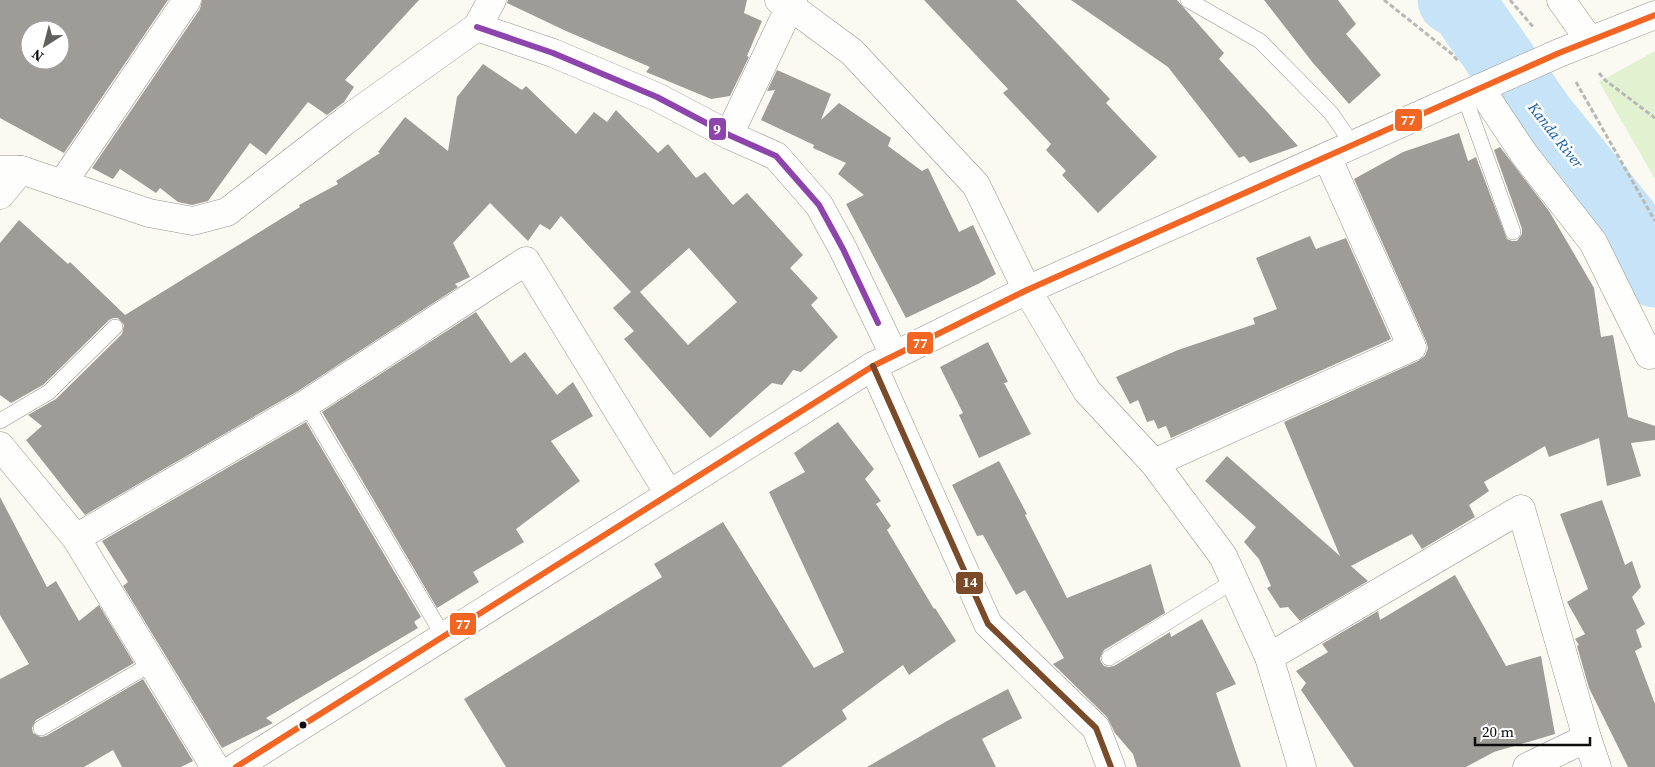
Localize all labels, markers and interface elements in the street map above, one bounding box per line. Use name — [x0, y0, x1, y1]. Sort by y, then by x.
north arrow — [20, 20, 70, 70]
text: N — [27, 44, 47, 67]
water label: Kanda River — [1523, 97, 1589, 173]
line badge: 77 — [1394, 108, 1423, 132]
text: 77 — [1400, 110, 1416, 130]
line badge: 9 — [708, 117, 727, 141]
text: 9 — [713, 119, 721, 139]
line badge: 77 — [906, 331, 934, 355]
text: 77 — [912, 333, 928, 353]
line badge: 14 — [955, 571, 984, 595]
text: 14 — [962, 572, 978, 592]
line badge: 77 — [449, 612, 477, 636]
text: 77 — [455, 614, 471, 634]
scale bar — [1475, 714, 1590, 746]
unlabelled marker — [298, 720, 308, 730]
text: 20 m — [1482, 721, 1514, 742]

